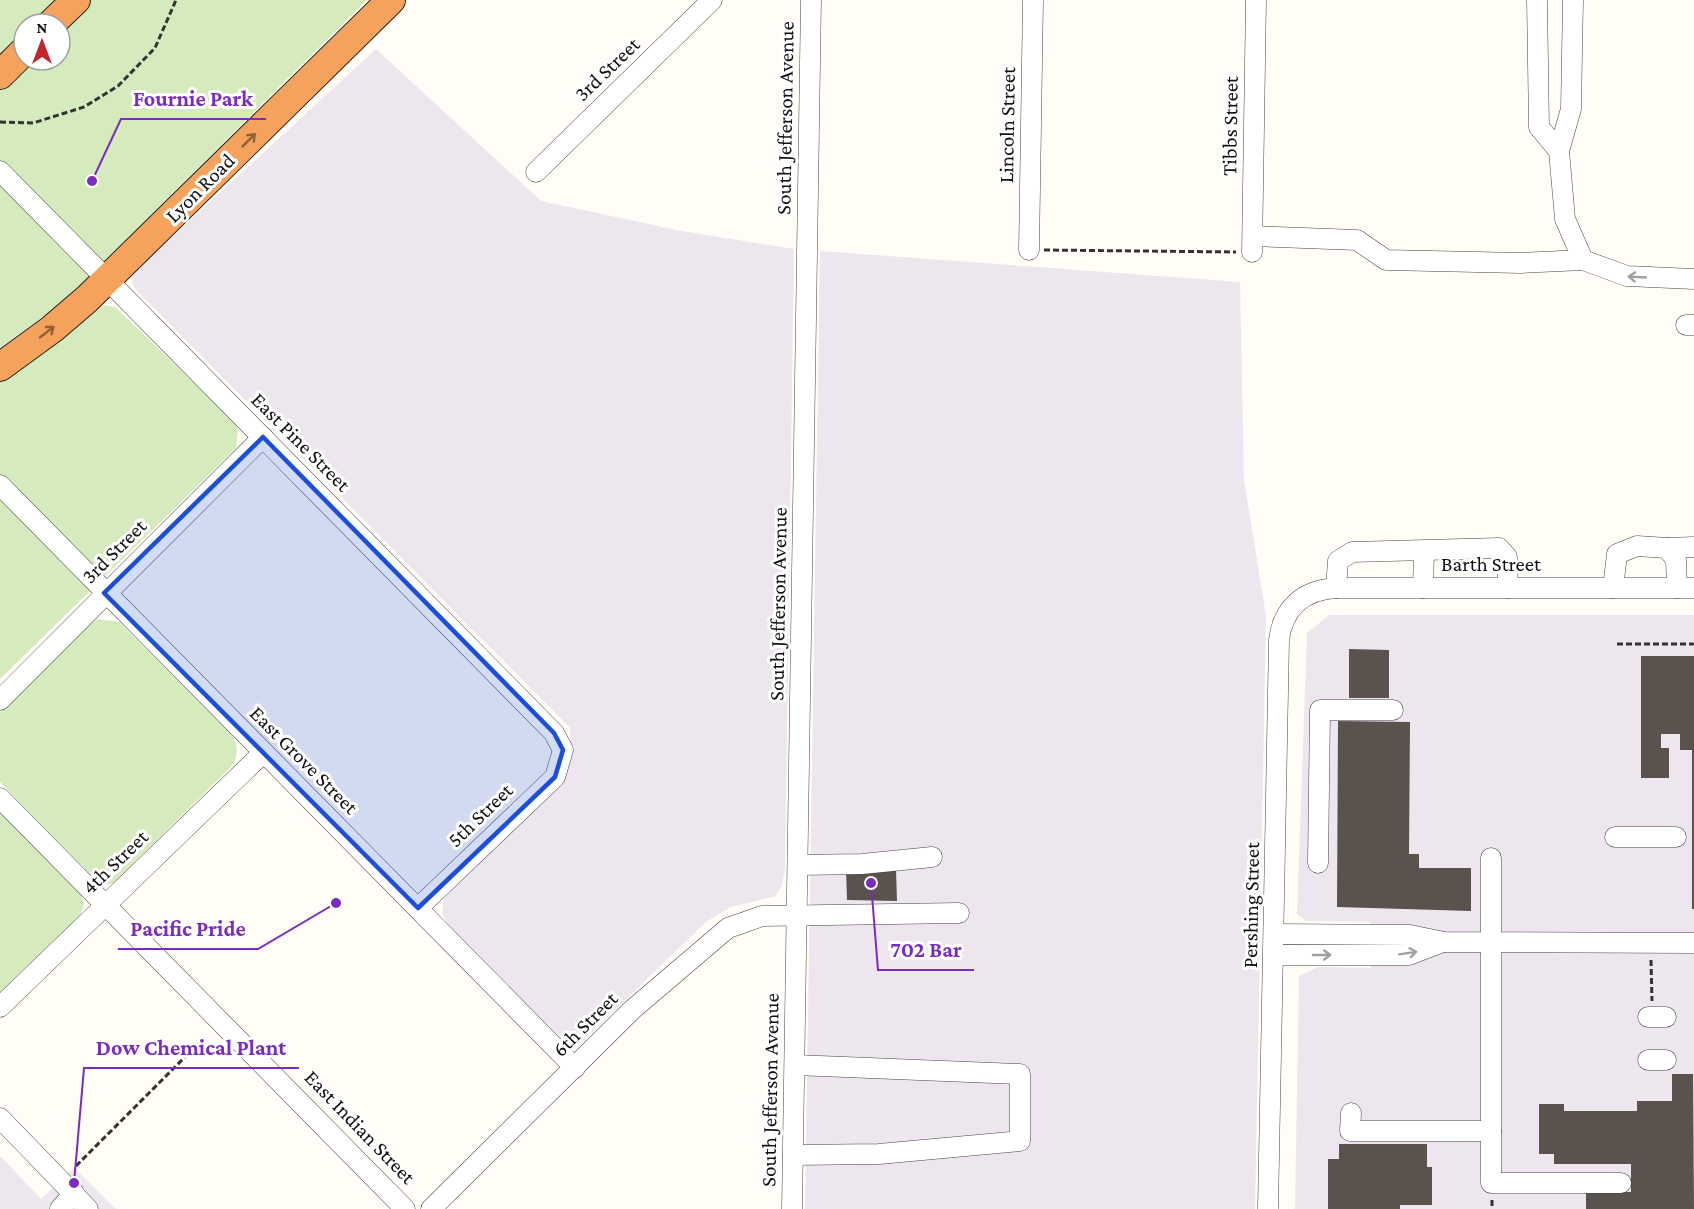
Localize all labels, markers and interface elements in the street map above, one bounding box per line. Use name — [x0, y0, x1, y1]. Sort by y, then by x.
north arrow — [12, 12, 72, 72]
text: N — [37, 19, 48, 36]
street label: South Jefferson Avenue — [771, 21, 799, 215]
street label: 3rd Street — [569, 31, 645, 106]
street label: Lincoln Street — [994, 66, 1020, 183]
street label: Tibbs Street — [1217, 75, 1243, 176]
callout: Fournie Park — [121, 79, 266, 119]
text: Fournie Park — [133, 86, 254, 111]
one-way arrow — [242, 132, 256, 147]
street label: Lyon Road — [161, 149, 239, 227]
one-way arrow — [1627, 271, 1647, 282]
one-way arrow — [39, 326, 55, 339]
street label: East Pine Street — [247, 388, 356, 497]
street label: South Jefferson Avenue — [764, 507, 792, 701]
street label: 3rd Street — [77, 513, 152, 588]
street label: Barth Street — [1441, 552, 1542, 576]
street label: East Grove Street — [245, 701, 364, 820]
street label: 5th Street — [442, 777, 518, 852]
street label: 4th Street — [77, 824, 154, 899]
street label: Pershing Street — [1238, 841, 1264, 968]
callout: Pacific Pride — [118, 909, 258, 949]
text: Pacific Pride — [130, 916, 246, 941]
callout: 702 Bar — [878, 930, 974, 970]
text: 702 Bar — [890, 937, 962, 962]
one-way arrow — [1398, 947, 1417, 958]
one-way arrow — [1312, 949, 1332, 961]
street label: 6th Street — [548, 986, 623, 1061]
street label: South Jefferson Avenue — [756, 993, 784, 1187]
callout: Dow Chemical Plant — [84, 1028, 299, 1068]
text: Dow Chemical Plant — [96, 1035, 287, 1060]
street label: East Indian Street — [300, 1065, 421, 1190]

